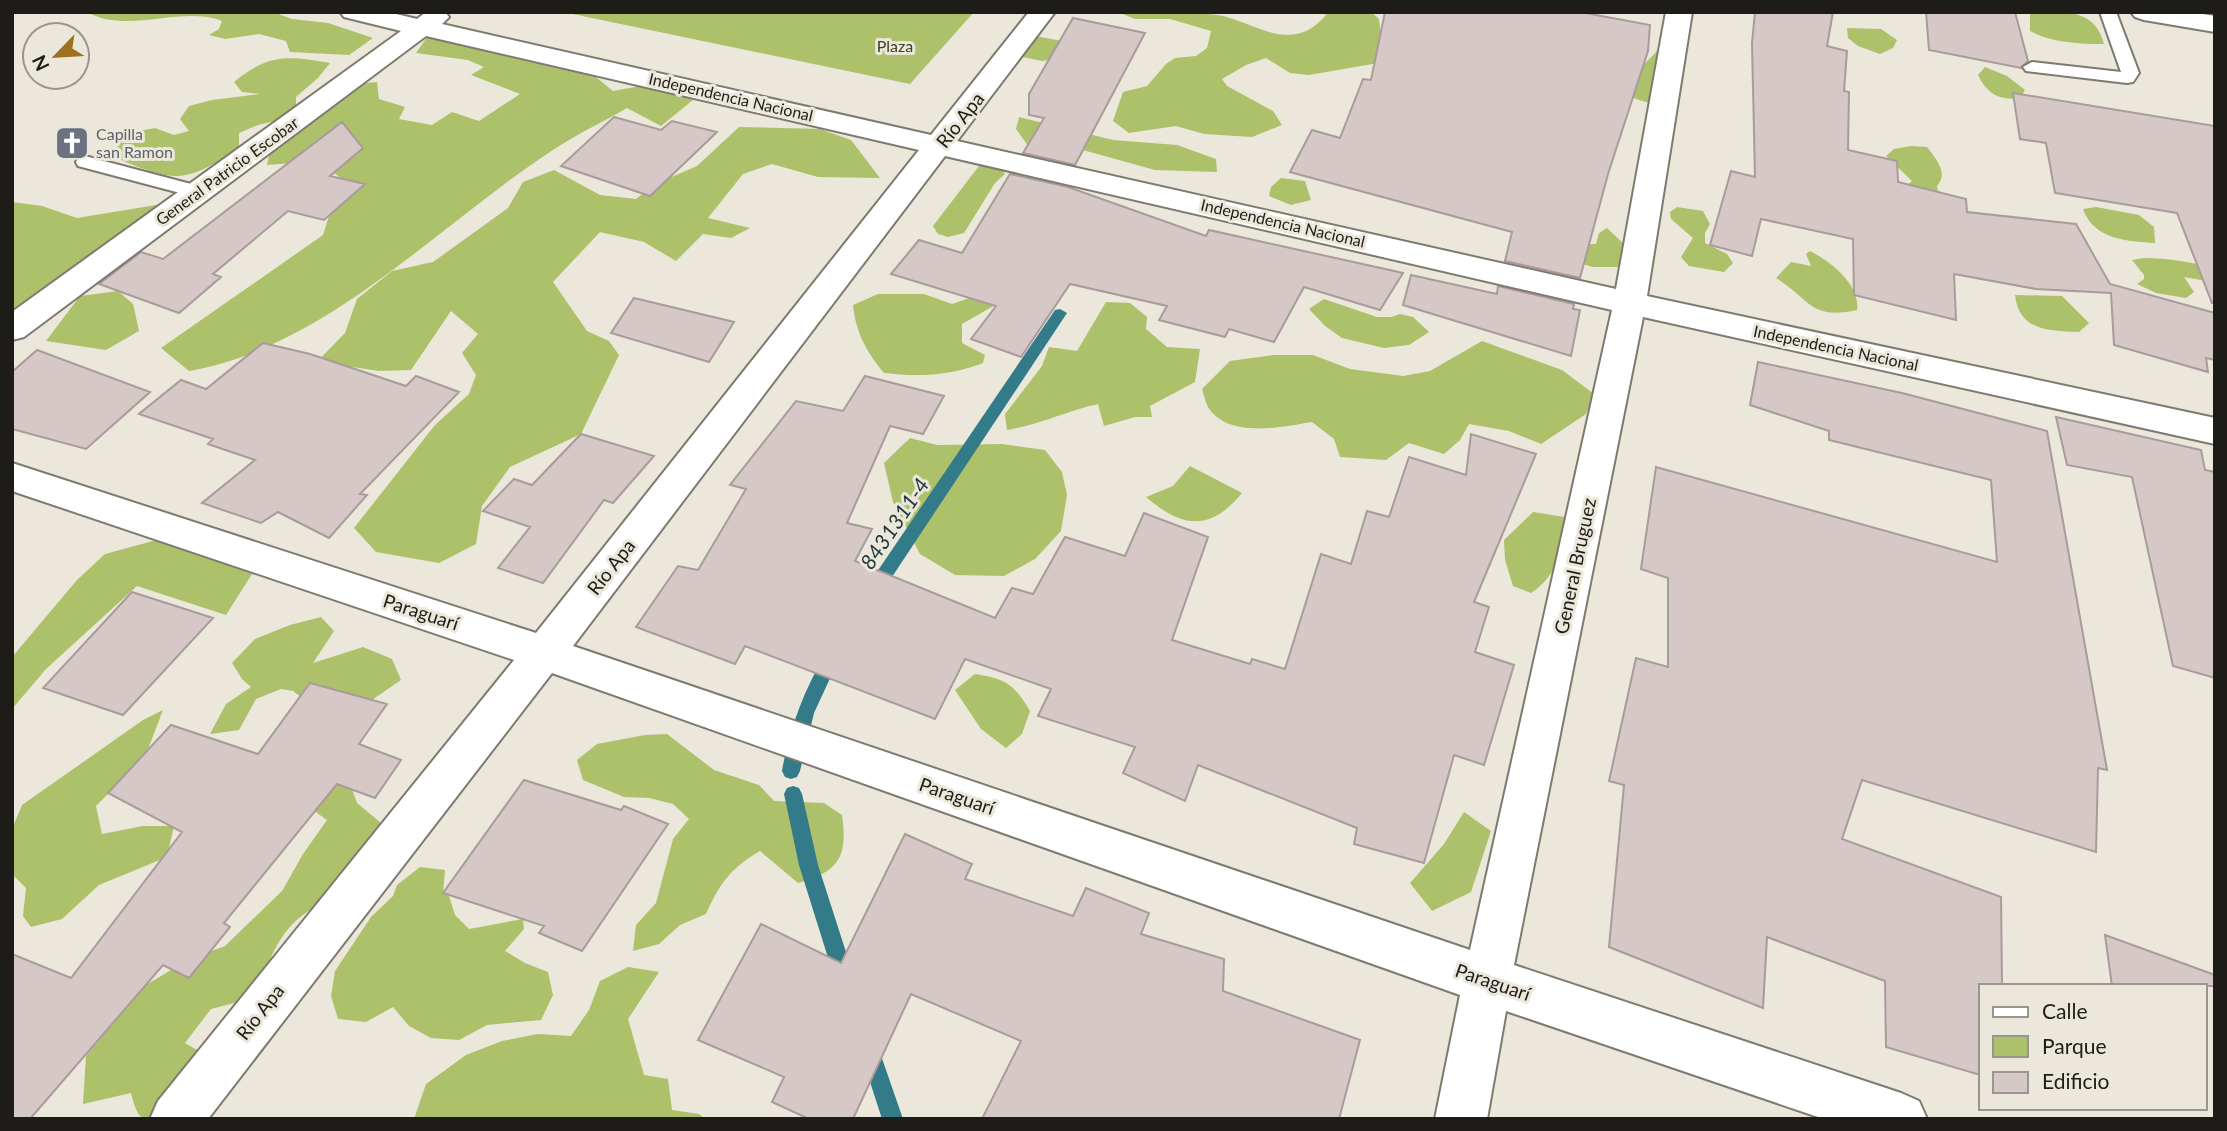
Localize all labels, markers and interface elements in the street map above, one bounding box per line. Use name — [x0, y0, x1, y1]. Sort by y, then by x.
north arrow — [21, 21, 91, 91]
park label: Plaza — [877, 36, 913, 55]
text: N — [27, 52, 54, 75]
street label: Independencia Nacional — [647, 68, 815, 125]
street label: Río Apa — [931, 87, 988, 152]
street label: General Patricio Escobar — [152, 112, 302, 229]
church icon: Capilla san Ramon — [53, 124, 91, 162]
place label: Capilla san Ramon — [96, 124, 173, 161]
street label: Independencia Nacional — [1199, 194, 1367, 251]
street label: Independencia Nacional — [1752, 321, 1920, 374]
water label: 8431311-4 — [854, 473, 933, 574]
street label: General Bruguez — [1549, 496, 1600, 636]
street label: Río Apa — [582, 534, 639, 599]
street label: Paraguarí — [380, 589, 463, 635]
street label: Paraguarí — [916, 772, 999, 820]
street label: Paraguarí — [1452, 958, 1535, 1006]
street label: Río Apa — [231, 979, 288, 1044]
legend — [1979, 984, 2206, 1110]
text: Calle — [2042, 998, 2087, 1023]
text: Parque — [2042, 1033, 2107, 1058]
text: Edificio — [2042, 1068, 2110, 1093]

